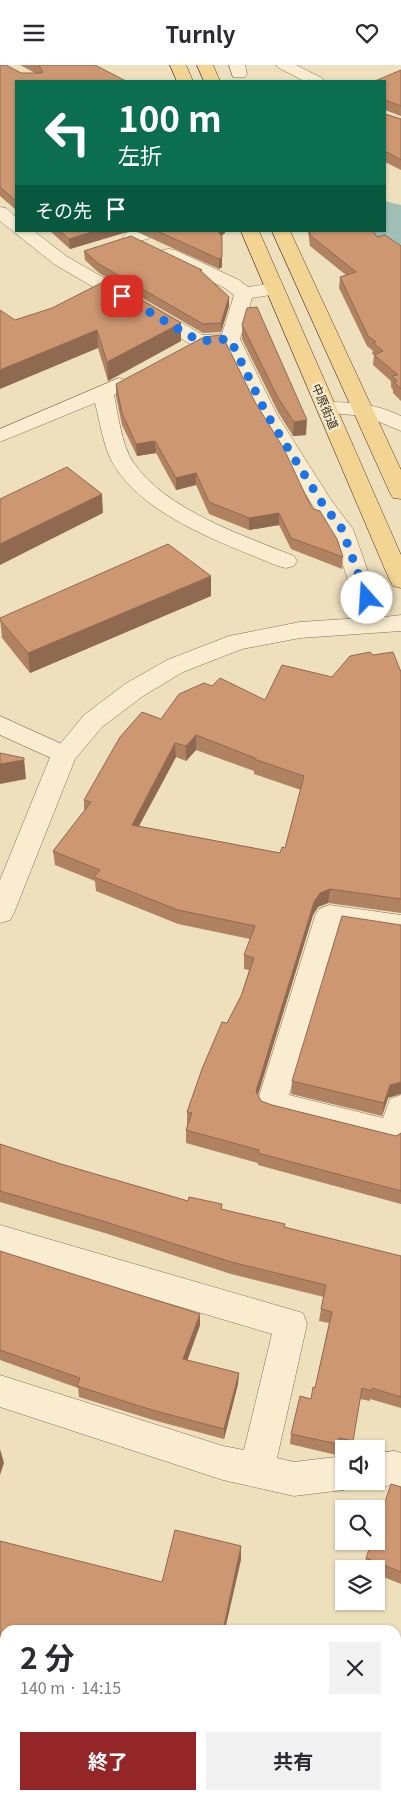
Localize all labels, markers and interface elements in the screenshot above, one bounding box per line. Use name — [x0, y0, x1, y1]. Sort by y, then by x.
text: Turnly — [166, 17, 235, 49]
icon: menu — [20, 19, 48, 47]
icon: heart — [353, 19, 381, 47]
text: 100 m — [118, 91, 222, 142]
icon: left — [35, 100, 100, 165]
text: 左折 — [118, 138, 162, 170]
icon: arrive — [102, 195, 130, 223]
text: その先 — [35, 196, 92, 223]
pin — [101, 275, 143, 317]
icon: arrive — [108, 282, 136, 310]
street label: 中原街道 — [309, 381, 343, 431]
position arrow — [340, 571, 392, 623]
map controls — [335, 1440, 385, 1610]
button: sound — [335, 1440, 385, 1490]
button: search — [335, 1500, 385, 1550]
button: layers — [335, 1560, 385, 1610]
text: 2 分 — [20, 1634, 75, 1678]
button: close — [329, 1642, 381, 1694]
text: 140 m · 14:15 — [20, 1675, 121, 1699]
button: 終了 — [20, 1732, 196, 1790]
button: 共有 — [206, 1732, 381, 1790]

